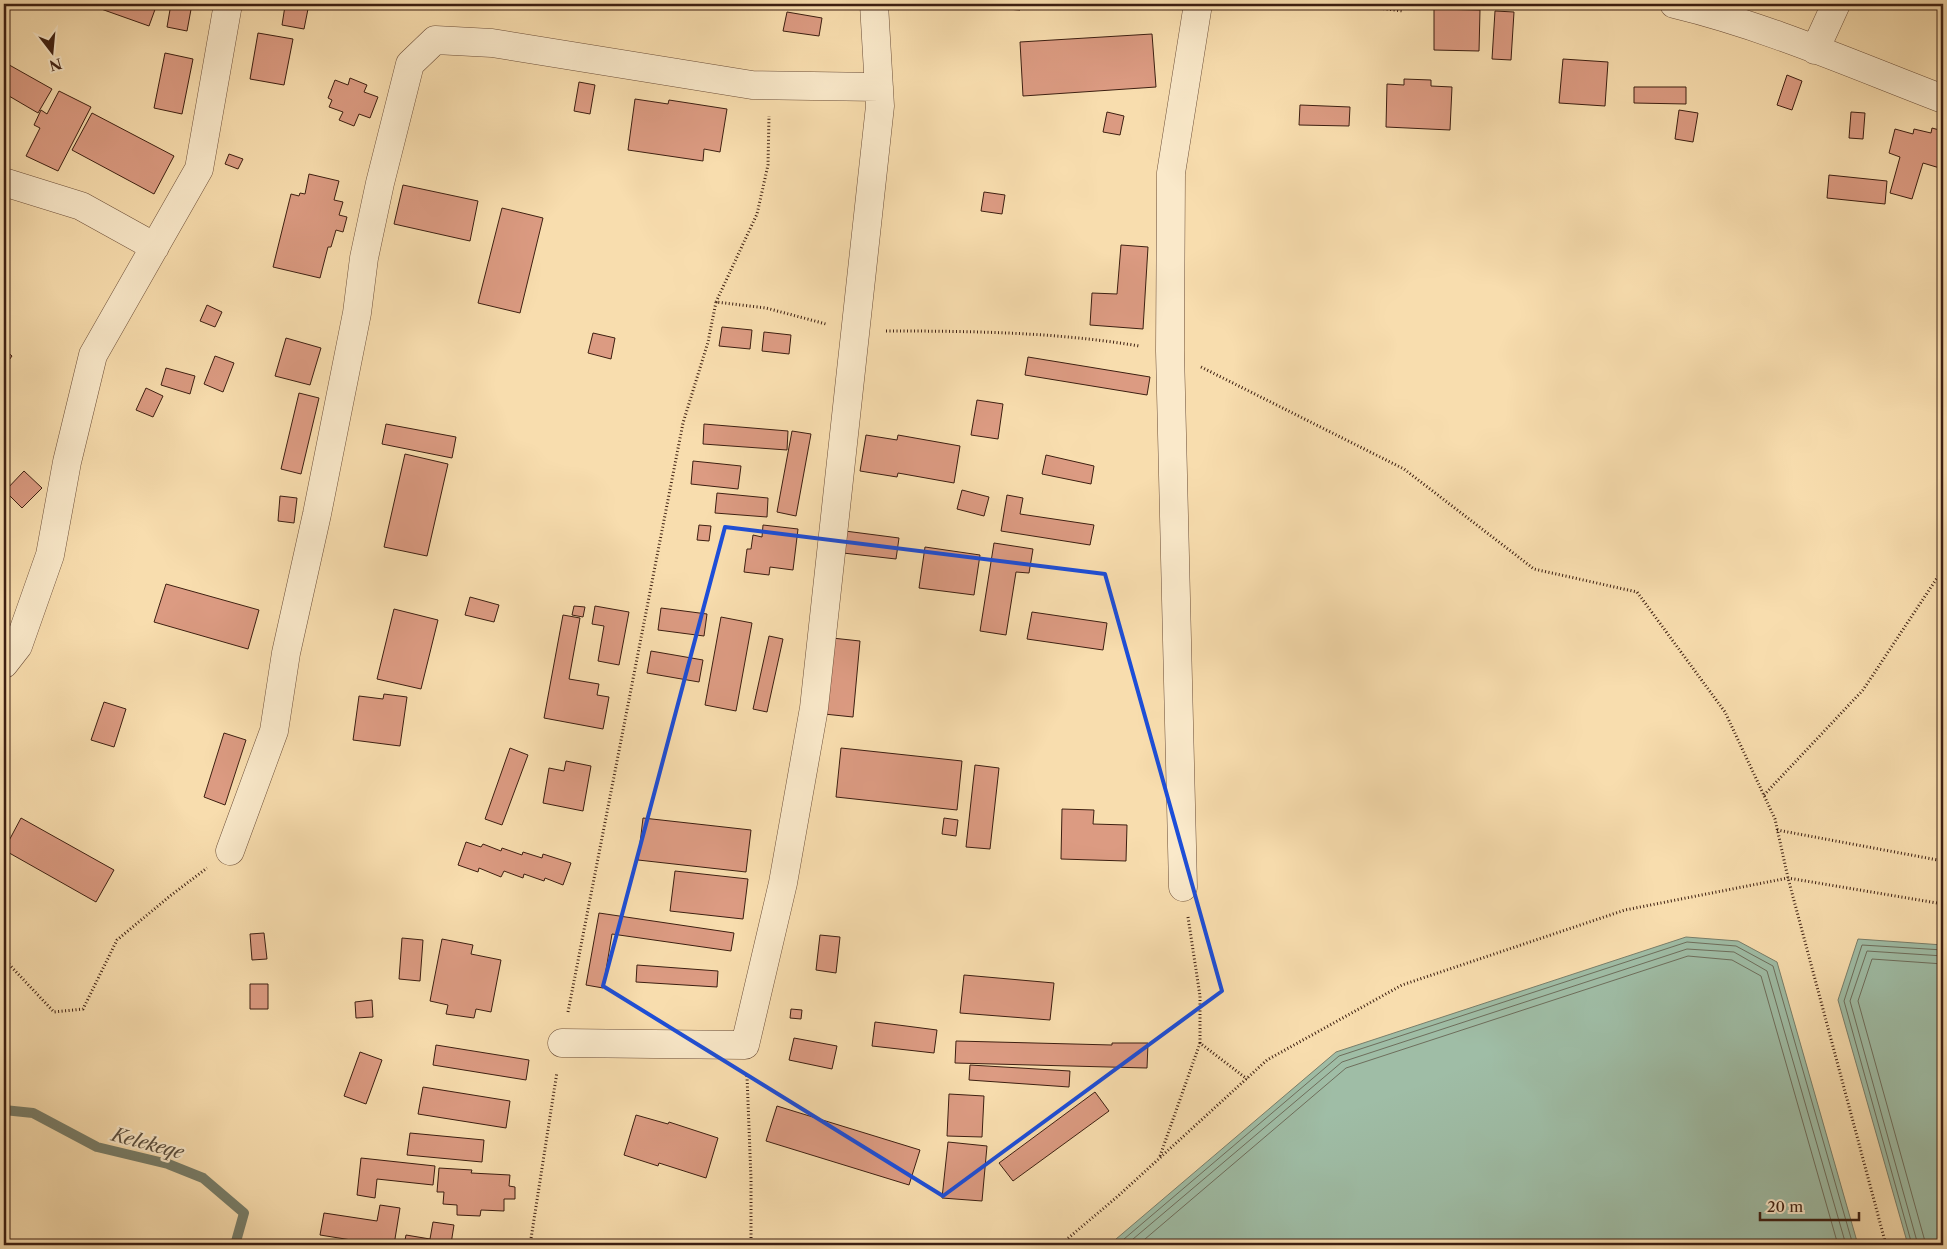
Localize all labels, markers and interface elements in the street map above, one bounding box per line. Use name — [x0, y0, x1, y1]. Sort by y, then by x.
north arrow — [28, 28, 78, 78]
text: N — [47, 54, 64, 75]
water label: Kelekeqe — [108, 1122, 187, 1164]
scale bar — [1760, 1189, 1858, 1221]
text: 20 m — [1767, 1197, 1803, 1216]

